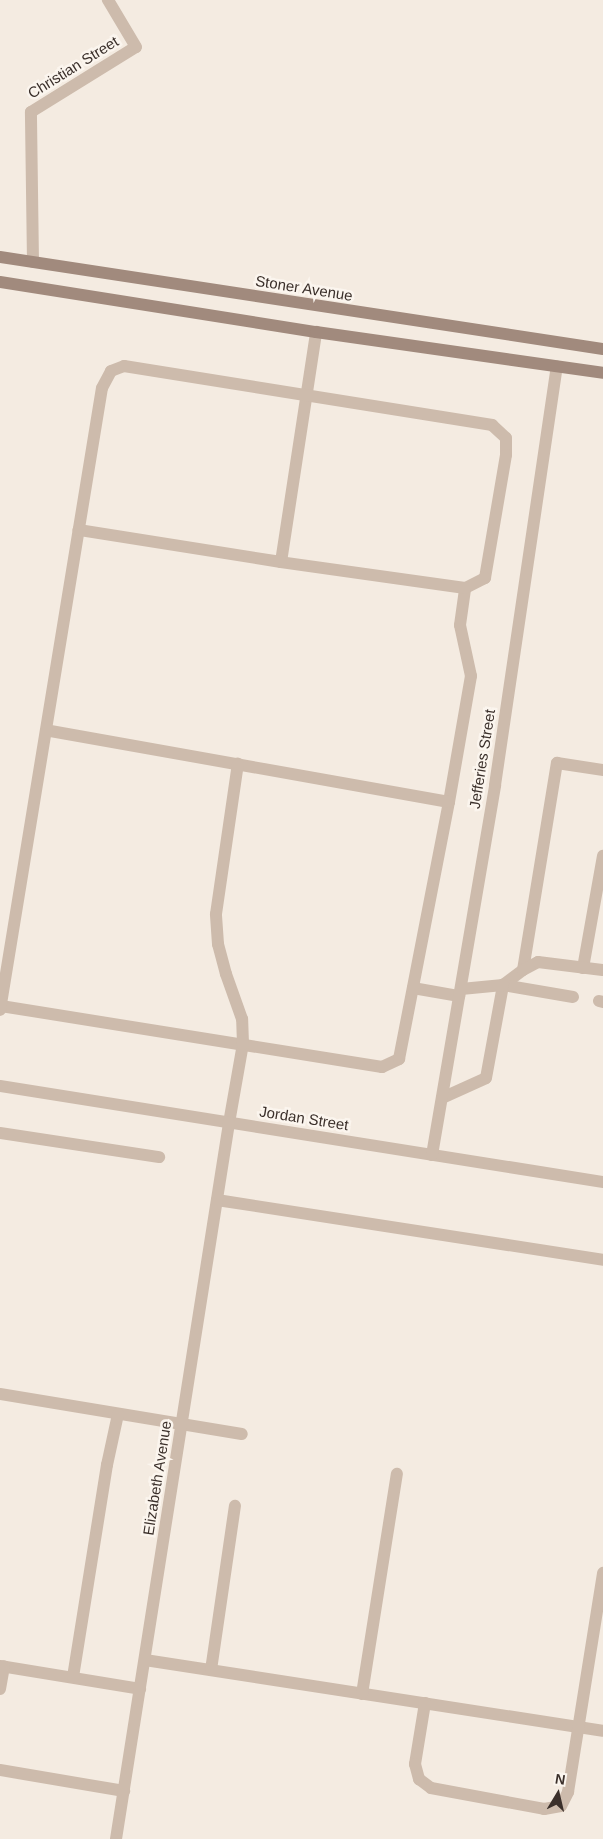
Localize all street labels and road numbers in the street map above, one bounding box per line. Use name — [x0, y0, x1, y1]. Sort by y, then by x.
street label: Christian Street — [24, 32, 122, 102]
street label: Stoner Avenue — [254, 271, 354, 305]
street label: Jefferies Street — [465, 708, 499, 810]
street label: Jordan Street — [258, 1102, 350, 1134]
street label: Elizabeth Avenue — [139, 1419, 175, 1537]

